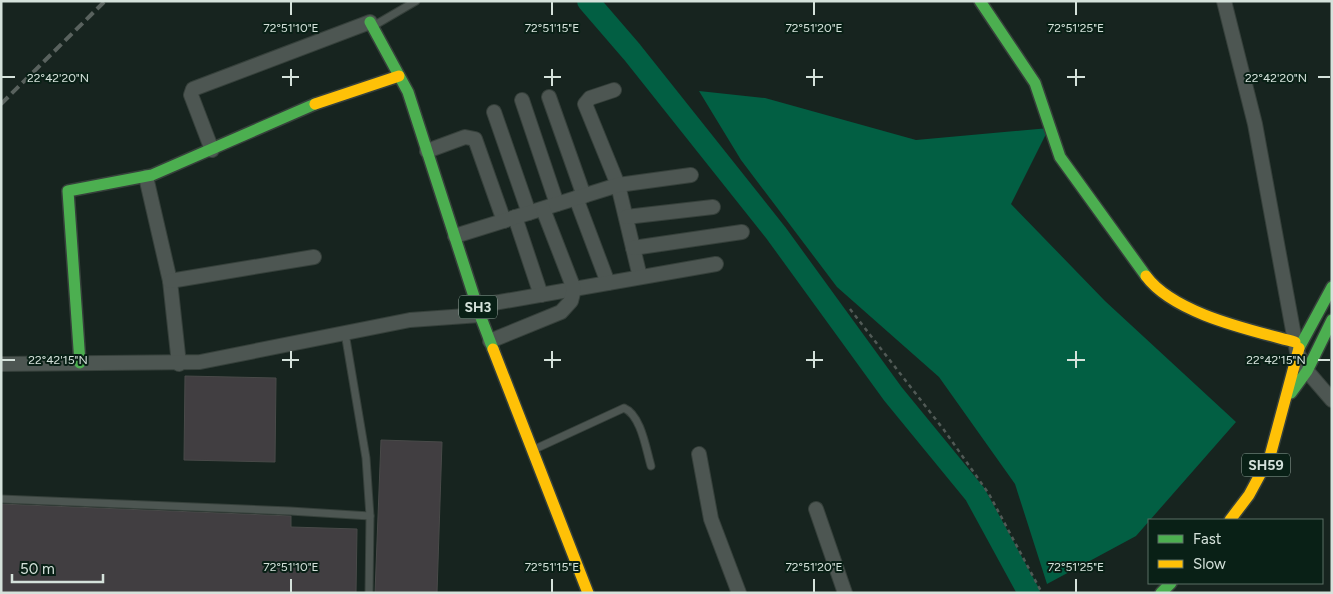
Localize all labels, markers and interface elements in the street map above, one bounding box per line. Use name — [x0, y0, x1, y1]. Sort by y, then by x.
text: 72°51'10"E — [263, 21, 319, 35]
text: 72°51'15"E — [525, 21, 579, 35]
text: 72°51'20"E — [785, 21, 843, 35]
text: 72°51'25"E — [1048, 21, 1104, 35]
text: 22°42'20"N — [27, 71, 89, 85]
text: 22°42'20"N — [1245, 71, 1307, 85]
road number: SH3 — [459, 296, 497, 318]
text: 22°42'15"N — [28, 353, 88, 367]
text: 22°42'15"N — [1246, 353, 1306, 367]
road number: SH59 — [1242, 454, 1290, 476]
legend — [1148, 519, 1323, 584]
text: Fast — [1193, 530, 1222, 548]
scale bar — [12, 552, 104, 584]
text: Slow — [1193, 555, 1226, 573]
text: 50 m — [20, 560, 55, 578]
text: 72°51'10"E — [263, 560, 319, 574]
text: 72°51'15"E — [525, 560, 579, 574]
text: 72°51'20"E — [785, 560, 843, 574]
text: 72°51'25"E — [1048, 560, 1104, 574]

